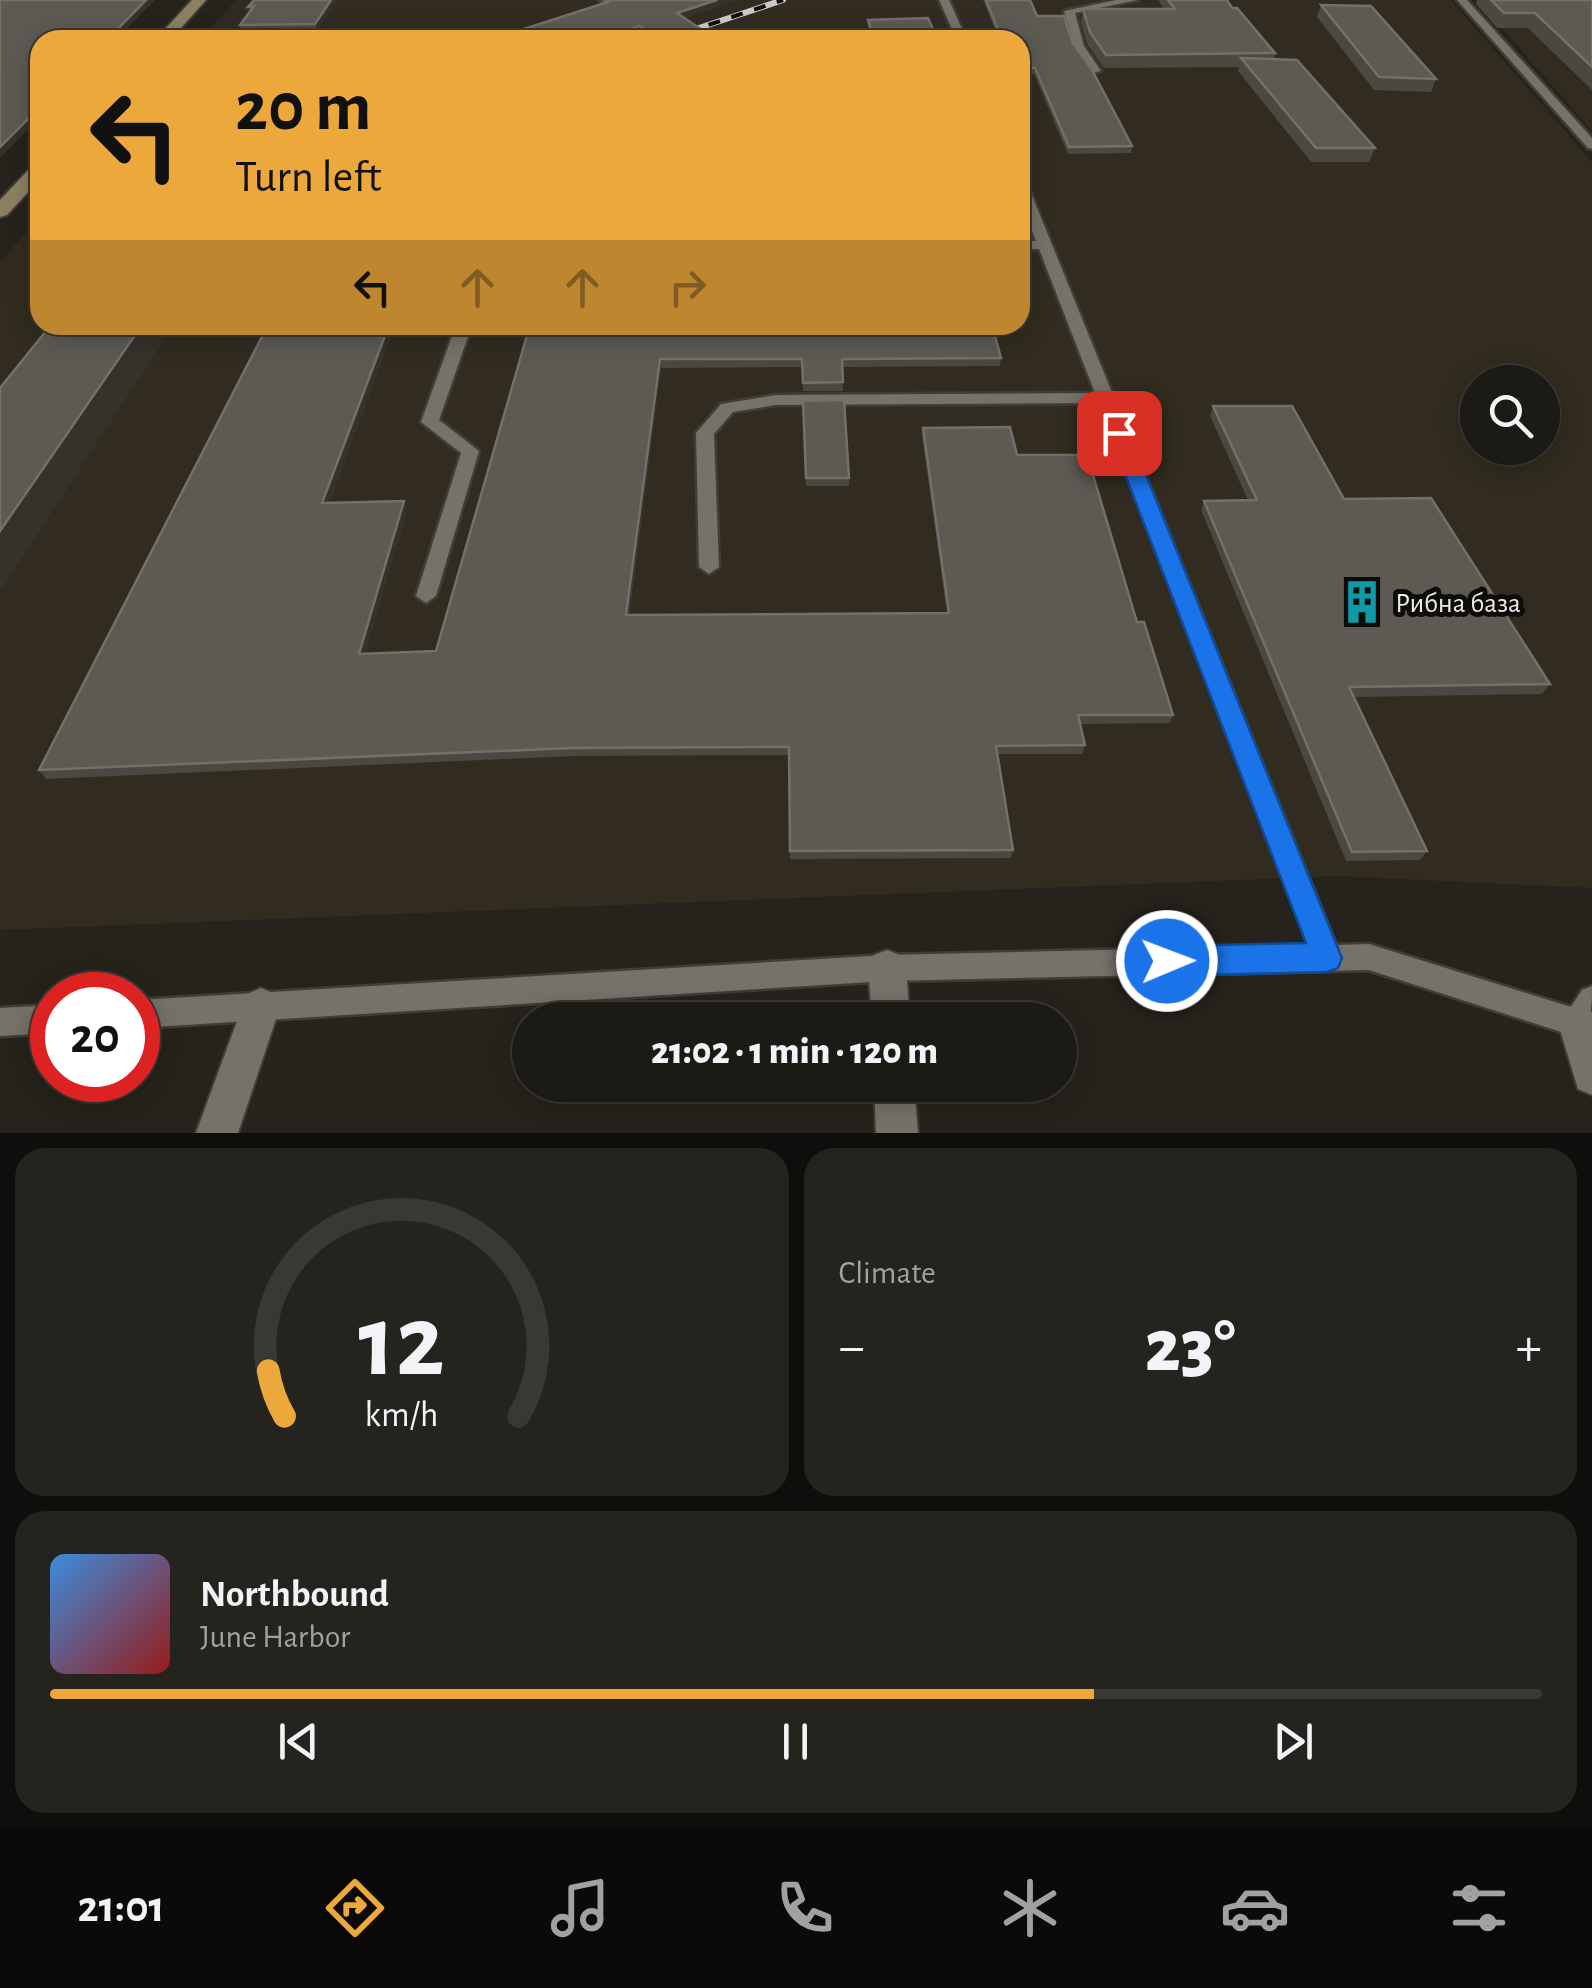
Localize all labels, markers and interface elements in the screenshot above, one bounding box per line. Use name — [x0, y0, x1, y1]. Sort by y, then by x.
icon: left — [70, 70, 200, 200]
text: 20 m — [235, 73, 372, 143]
text: Turn left — [235, 155, 382, 200]
icon: left — [345, 260, 400, 315]
icon: ahead — [450, 260, 505, 315]
icon: ahead — [555, 260, 610, 315]
icon: right — [660, 260, 715, 315]
map controls — [1460, 365, 1560, 465]
button: search — [1460, 365, 1560, 465]
pin — [1077, 391, 1162, 476]
icon: arrive — [1092, 406, 1147, 461]
building icon: Рибна база — [1338, 578, 1386, 626]
place label: Рибна база — [1395, 590, 1521, 618]
position arrow — [1115, 909, 1219, 1013]
speed limit sign: 20 — [30, 972, 160, 1102]
text: 21:02 · 1 min · 120 m — [651, 1033, 938, 1071]
text: Climate — [839, 1257, 936, 1289]
text: 12 — [359, 1291, 445, 1395]
text: 23° — [1145, 1310, 1236, 1385]
text: − — [839, 1320, 865, 1375]
text: + — [1516, 1320, 1542, 1375]
text: km/h — [365, 1397, 439, 1433]
text: Northbound — [200, 1576, 389, 1614]
text: June Harbor — [200, 1621, 350, 1653]
icon: previous — [271, 1714, 326, 1769]
icon: pause — [768, 1714, 823, 1769]
icon: next — [1266, 1714, 1321, 1769]
icon: directions — [320, 1873, 390, 1943]
icon: music — [545, 1873, 615, 1943]
icon: phone — [770, 1873, 840, 1943]
icon: climate — [995, 1873, 1065, 1943]
icon: car — [1220, 1873, 1290, 1943]
icon: filters — [1444, 1873, 1514, 1943]
text: 21:01 — [77, 1885, 165, 1930]

